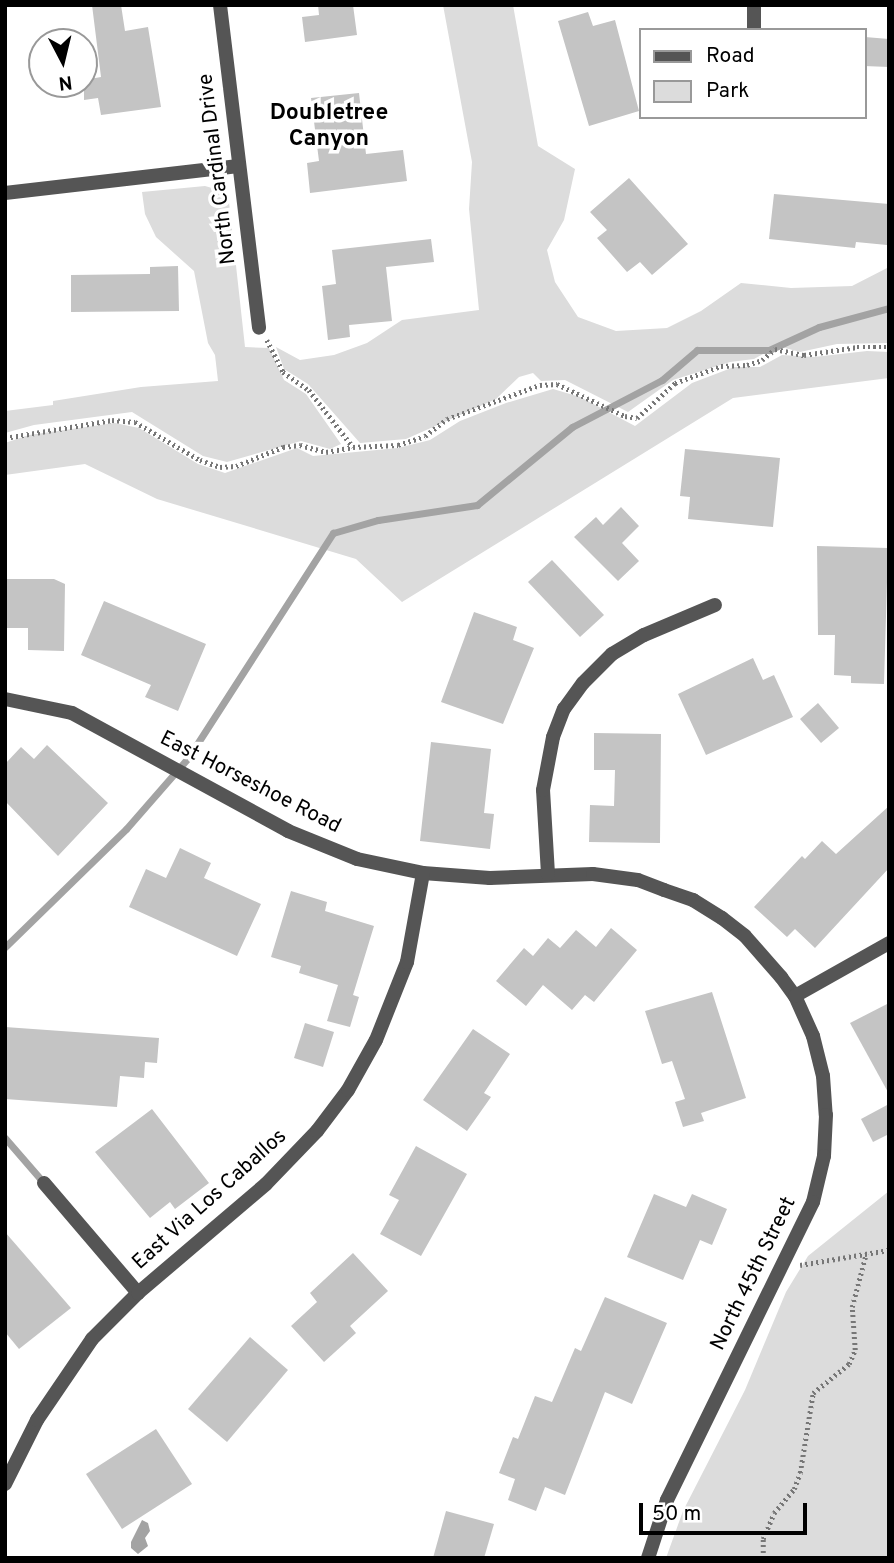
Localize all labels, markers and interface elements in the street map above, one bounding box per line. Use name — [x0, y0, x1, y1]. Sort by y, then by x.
north arrow — [28, 28, 98, 98]
legend — [638, 28, 866, 119]
text: Road — [706, 43, 755, 70]
text: N — [57, 69, 74, 95]
street label: North Cardinal Drive — [194, 72, 242, 266]
text: Park — [706, 78, 749, 105]
district label: Doubletree Canyon — [270, 100, 388, 154]
street label: East Horseshoe Road — [155, 726, 345, 840]
street label: East Via Los Caballos — [128, 1124, 292, 1276]
street label: North 45th Street — [706, 1193, 802, 1355]
scale bar — [642, 1490, 810, 1534]
text: 50 m — [652, 1501, 701, 1528]

